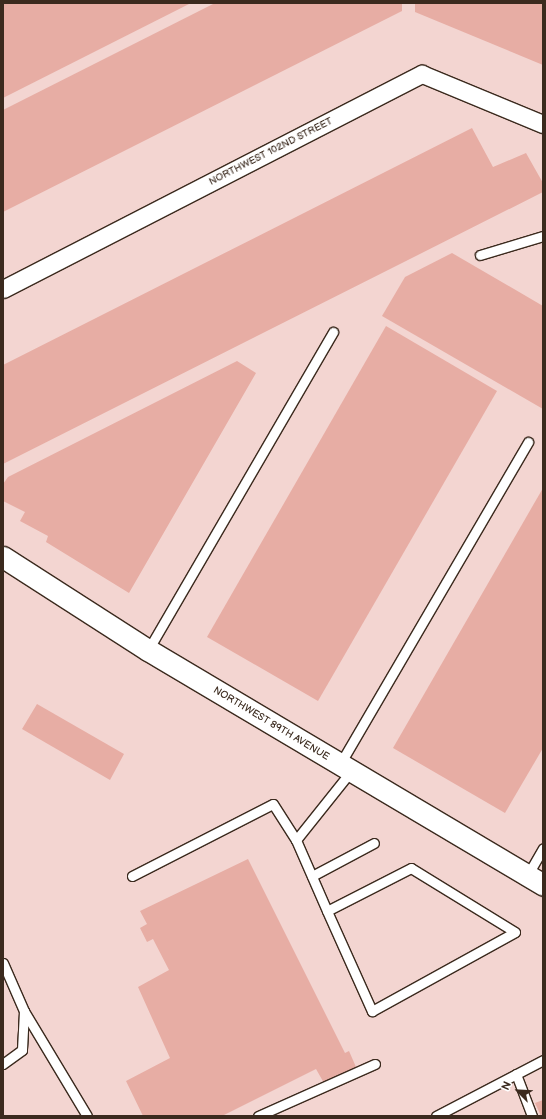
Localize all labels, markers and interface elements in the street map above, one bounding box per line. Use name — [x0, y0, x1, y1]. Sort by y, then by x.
street label: NORTHWEST 102ND STREET — [207, 115, 335, 189]
street label: NORTHWEST 89TH AVENUE — [211, 685, 331, 763]
north arrow — [498, 1071, 538, 1111]
text: N — [499, 1080, 514, 1092]

